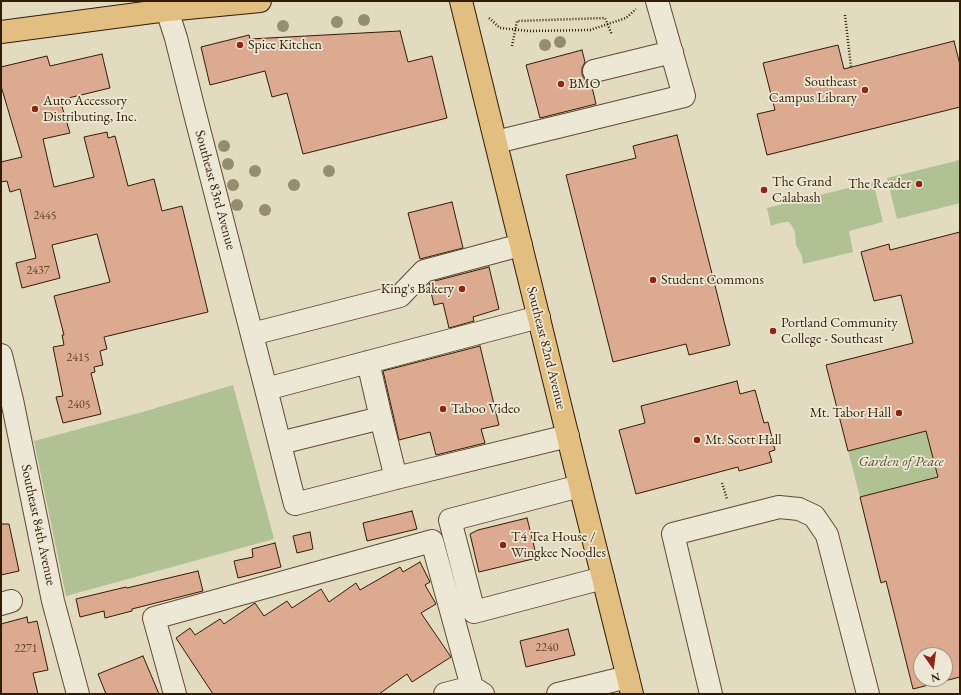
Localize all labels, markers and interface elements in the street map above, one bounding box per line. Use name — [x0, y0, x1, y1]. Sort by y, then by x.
place label: Spice Kitchen — [248, 37, 322, 53]
marker: Spice Kitchen — [235, 40, 245, 50]
place label: Southeast Campus Library — [769, 74, 857, 106]
place label: BMO — [569, 76, 601, 92]
marker: BMO — [556, 79, 566, 89]
marker: Southeast Campus Library — [860, 85, 870, 95]
place label: Auto Accessory Distributing, Inc. — [43, 93, 137, 126]
marker: Auto Accessory Distributing, Inc. — [30, 104, 40, 114]
street label: Southeast 83rd Avenue — [191, 128, 239, 252]
place label: The Grand Calabash — [772, 174, 832, 206]
place label: The Reader — [848, 176, 911, 192]
marker: The Reader — [914, 179, 924, 189]
marker: The Grand Calabash — [759, 185, 769, 195]
house number: 2445 — [33, 209, 57, 223]
house number: 2437 — [26, 264, 50, 278]
place label: Student Commons — [661, 272, 764, 288]
marker: Student Commons — [648, 275, 658, 285]
place label: King's Bakery — [381, 281, 454, 297]
marker: King's Bakery — [457, 284, 467, 294]
street label: Southeast 82nd Avenue — [523, 285, 569, 411]
place label: Portland Community College - Southeast — [781, 315, 898, 348]
marker: Portland Community College - Southeast — [768, 326, 778, 336]
house number: 2415 — [66, 351, 90, 365]
house number: 2405 — [67, 398, 91, 412]
place label: Taboo Video — [451, 401, 520, 417]
marker: Taboo Video — [438, 404, 448, 414]
place label: Mt. Tabor Hall — [810, 405, 891, 421]
marker: Mt. Tabor Hall — [894, 408, 904, 418]
place label: Mt. Scott Hall — [705, 432, 782, 448]
marker: Mt. Scott Hall — [692, 435, 702, 445]
park label: Garden of Peace — [859, 454, 943, 470]
street label: Southeast 84th Avenue — [17, 463, 59, 587]
place label: T4 Tea House / Wingkee Noodles — [511, 529, 606, 562]
marker: T4 Tea House / Wingkee Noodles — [498, 540, 508, 550]
house number: 2240 — [535, 641, 559, 655]
house number: 2271 — [14, 642, 38, 656]
north arrow — [913, 647, 953, 687]
text: N — [930, 670, 942, 686]

